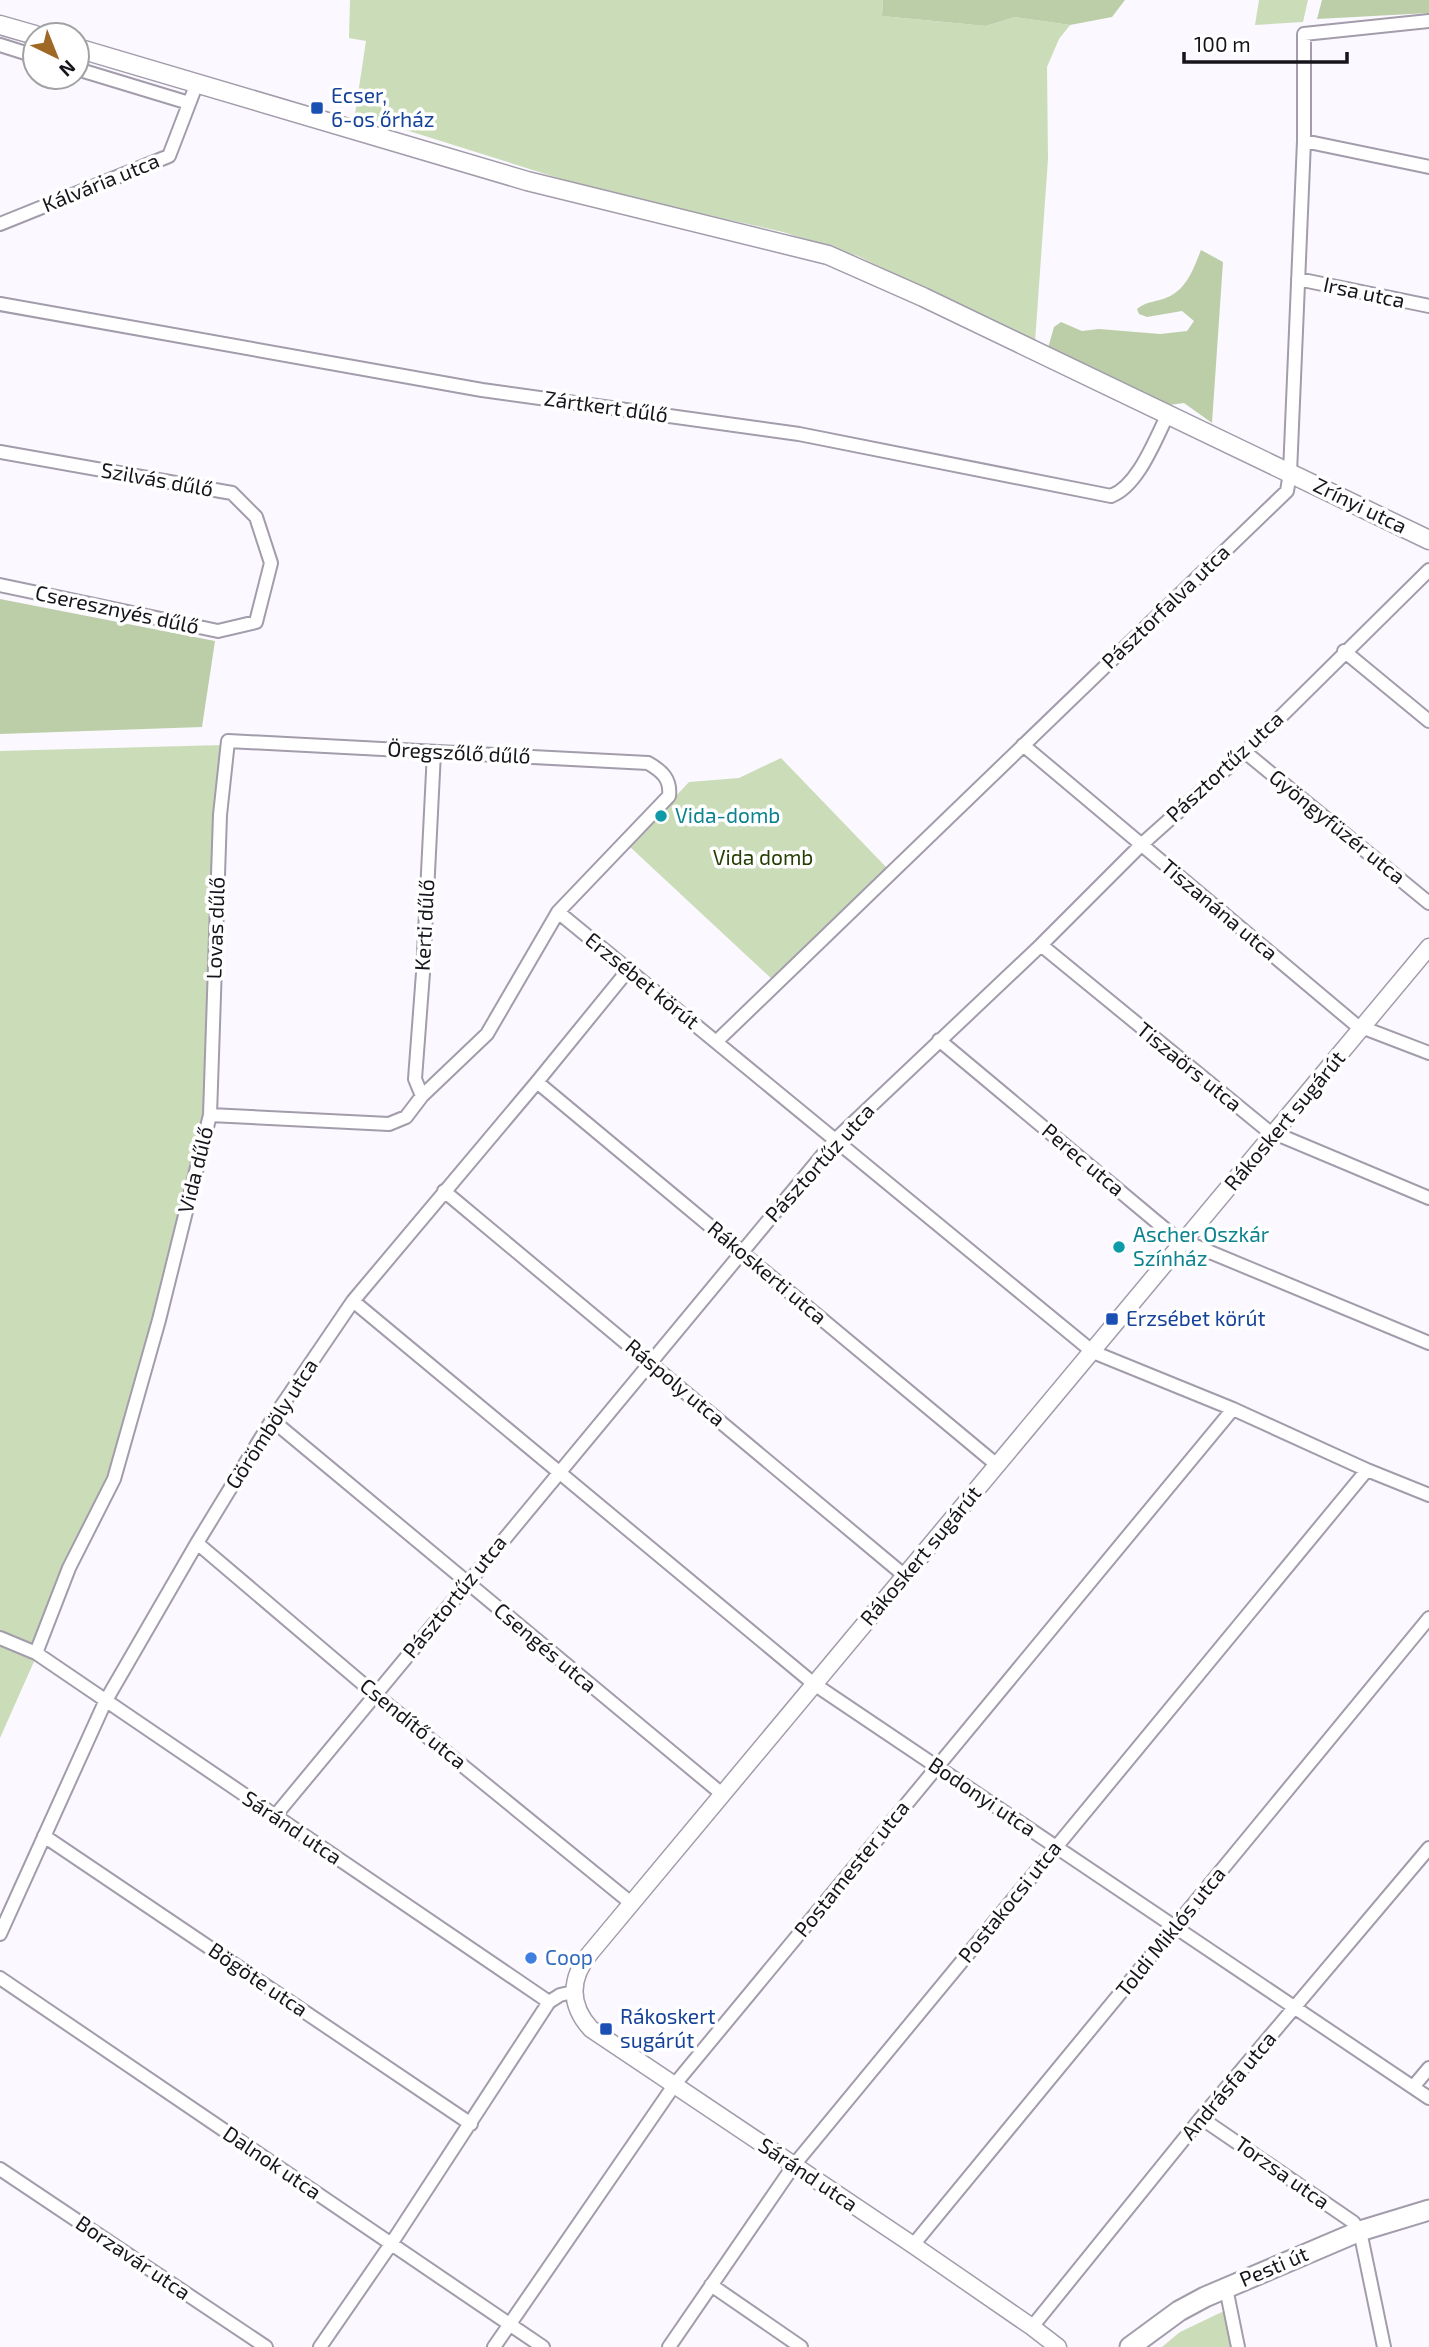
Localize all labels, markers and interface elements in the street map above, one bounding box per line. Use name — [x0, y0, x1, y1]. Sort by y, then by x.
north arrow — [21, 21, 91, 91]
scale bar — [1184, 21, 1347, 65]
text: 100 m — [1194, 31, 1251, 56]
text: N — [55, 56, 81, 82]
place label: Ecser, 6-os őrház — [331, 82, 435, 131]
marker: Ecser, 6-os őrház — [309, 100, 325, 116]
street label: Kálvária utca — [38, 147, 163, 216]
street label: Irsa utca — [1321, 271, 1407, 312]
street label: Zártkert dűlő — [543, 384, 670, 427]
street label: Szilvás dűlő — [99, 456, 215, 501]
street label: Zrínyi utca — [1310, 471, 1411, 538]
street label: Pásztorfalva utca — [1096, 539, 1234, 673]
street label: Cseresznyés dűlő — [33, 579, 201, 638]
street label: Pásztortűz utca — [1160, 705, 1288, 826]
street label: Öregszőlő dűlő — [387, 735, 531, 768]
street label: Gyöngyfüzér utca — [1265, 763, 1411, 888]
place label: Vida-domb — [675, 802, 780, 827]
marker: Vida-domb — [653, 808, 669, 824]
park label: Vida domb — [713, 844, 813, 869]
street label: Tiszanána utca — [1157, 853, 1283, 965]
street label: Lovas dűlő — [200, 876, 229, 980]
street label: Kerti dűlő — [409, 878, 438, 971]
street label: Erzsébet körút — [581, 926, 705, 1033]
street label: Tiszaörs utca — [1132, 1016, 1247, 1116]
street label: Rákoskert sugárút — [1218, 1045, 1349, 1195]
street label: Pásztortűz utca — [759, 1098, 879, 1226]
street label: Perec utca — [1038, 1117, 1130, 1200]
street label: Vida dűlő — [172, 1124, 217, 1216]
street label: Rákoskerti utca — [704, 1215, 832, 1329]
place label: Ascher Oszkár Színház — [1133, 1221, 1270, 1270]
marker: Ascher Oszkár Színház — [1111, 1239, 1127, 1255]
place label: Erzsébet körút — [1126, 1305, 1265, 1330]
marker: Erzsébet körút — [1104, 1311, 1120, 1327]
street label: Ráspoly utca — [621, 1333, 731, 1431]
street label: Görömböly utca — [219, 1353, 322, 1493]
street label: Rákoskert sugárút — [854, 1480, 985, 1630]
street label: Pásztortűz utca — [397, 1530, 511, 1662]
street label: Csengés utca — [490, 1597, 602, 1697]
street label: Csendítő utca — [356, 1672, 472, 1773]
street label: Bodonyi utca — [924, 1751, 1041, 1841]
street label: Sáránd utca — [239, 1785, 347, 1869]
street label: Postamester utca — [788, 1795, 914, 1941]
street label: Postakocsi utca — [952, 1835, 1066, 1967]
street label: Toldi Miklós utca — [1110, 1861, 1230, 2001]
street label: Bögöte utca — [205, 1936, 313, 2021]
place label: Coop — [545, 1944, 593, 1969]
marker: Coop — [523, 1950, 539, 1966]
place label: Rákoskert sugárút — [620, 2003, 716, 2052]
marker: Rákoskert sugárút — [598, 2021, 614, 2037]
street label: Andrásfa utca — [1175, 2026, 1280, 2144]
street label: Dalnok utca — [219, 2120, 327, 2204]
street label: Torzsa utca — [1231, 2130, 1335, 2213]
street label: Sáránd utca — [755, 2132, 863, 2216]
street label: Borzavár utca — [72, 2209, 196, 2304]
street label: Pesti út — [1235, 2240, 1311, 2291]

